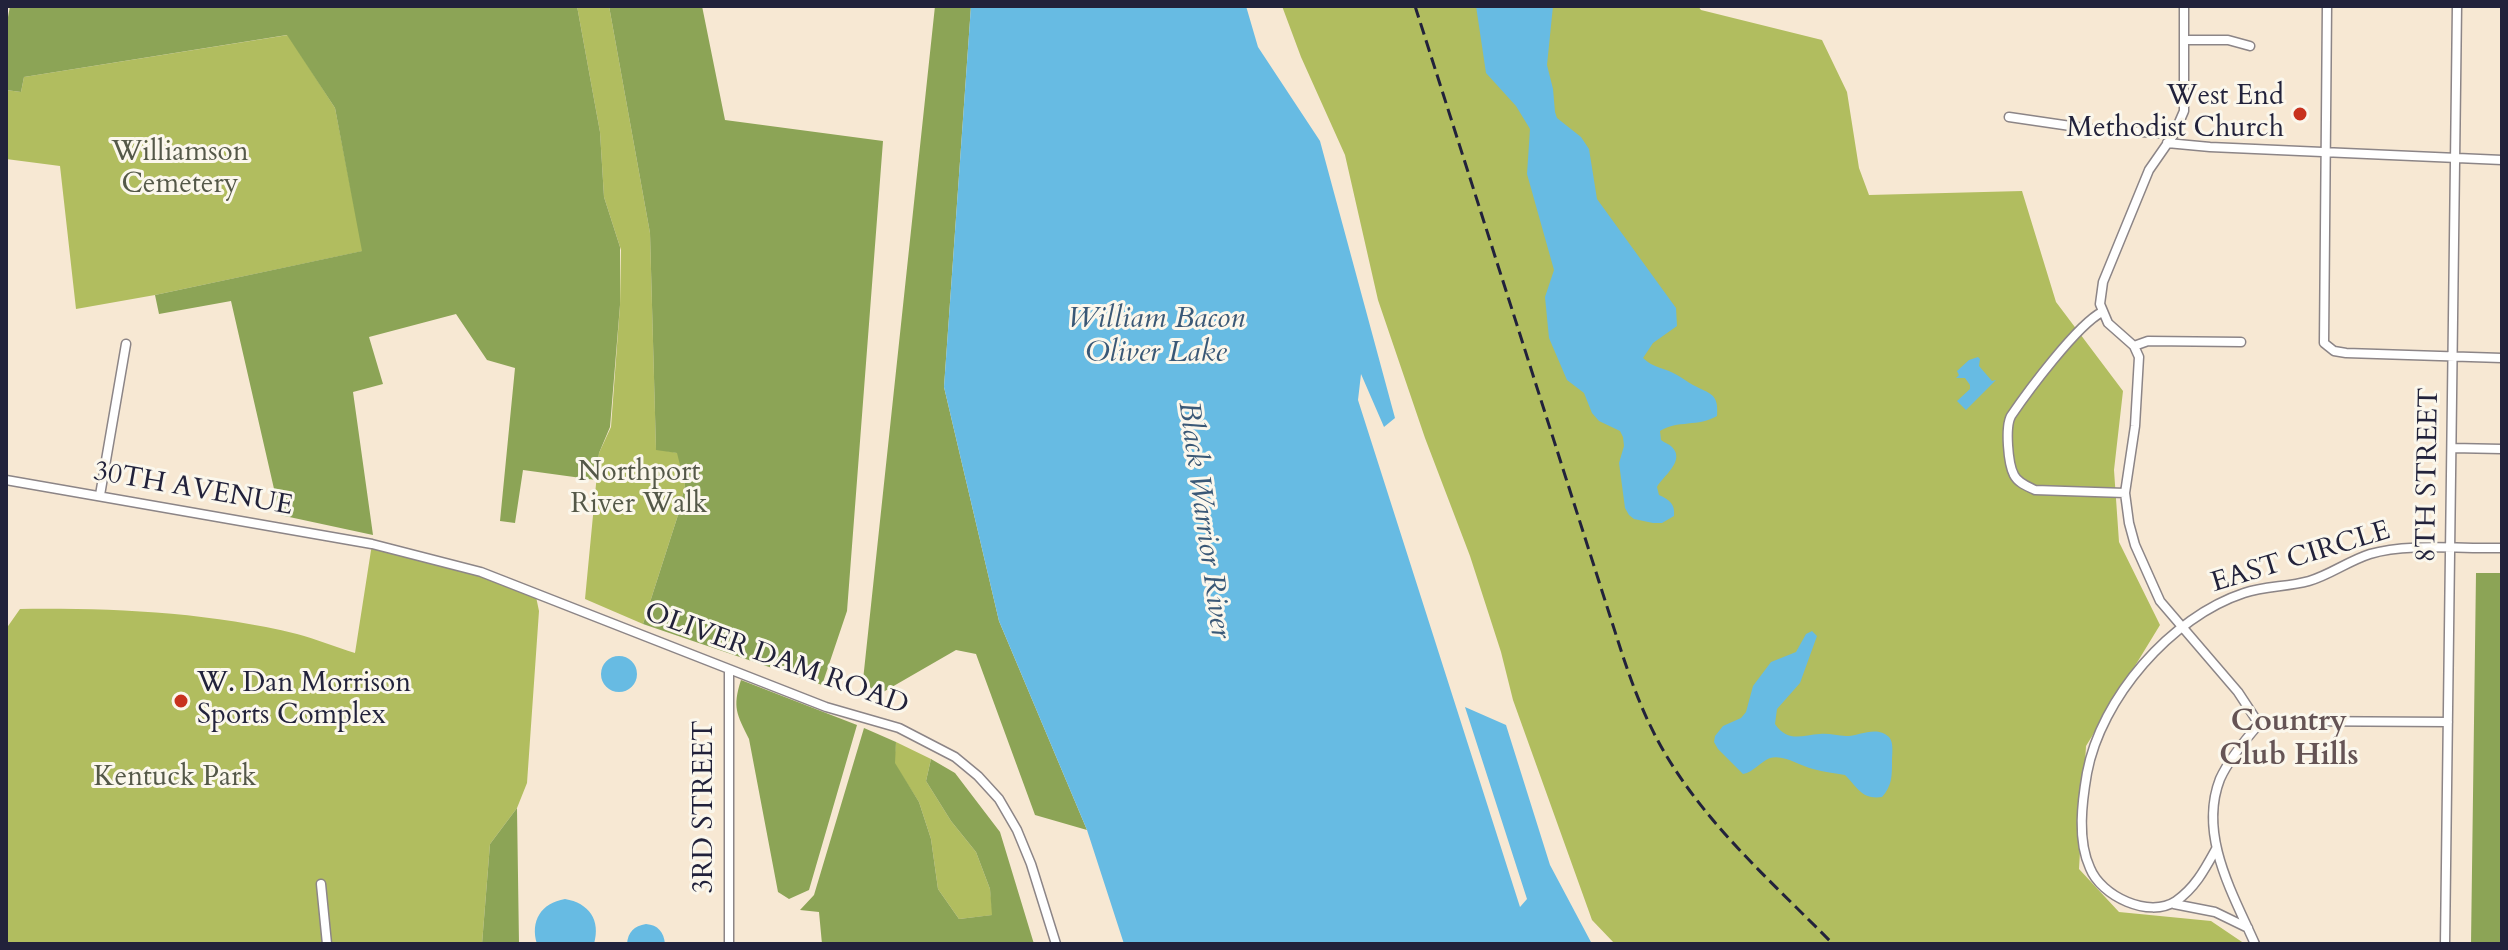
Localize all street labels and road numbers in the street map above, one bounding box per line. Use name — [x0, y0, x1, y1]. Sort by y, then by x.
street label: 8TH STREET — [2411, 387, 2447, 563]
street label: 30TH AVENUE — [91, 456, 295, 524]
street label: EAST CIRCLE — [2207, 515, 2395, 601]
street label: OLIVER DAM ROAD — [639, 597, 913, 723]
street label: 3RD STREET — [689, 720, 723, 894]

